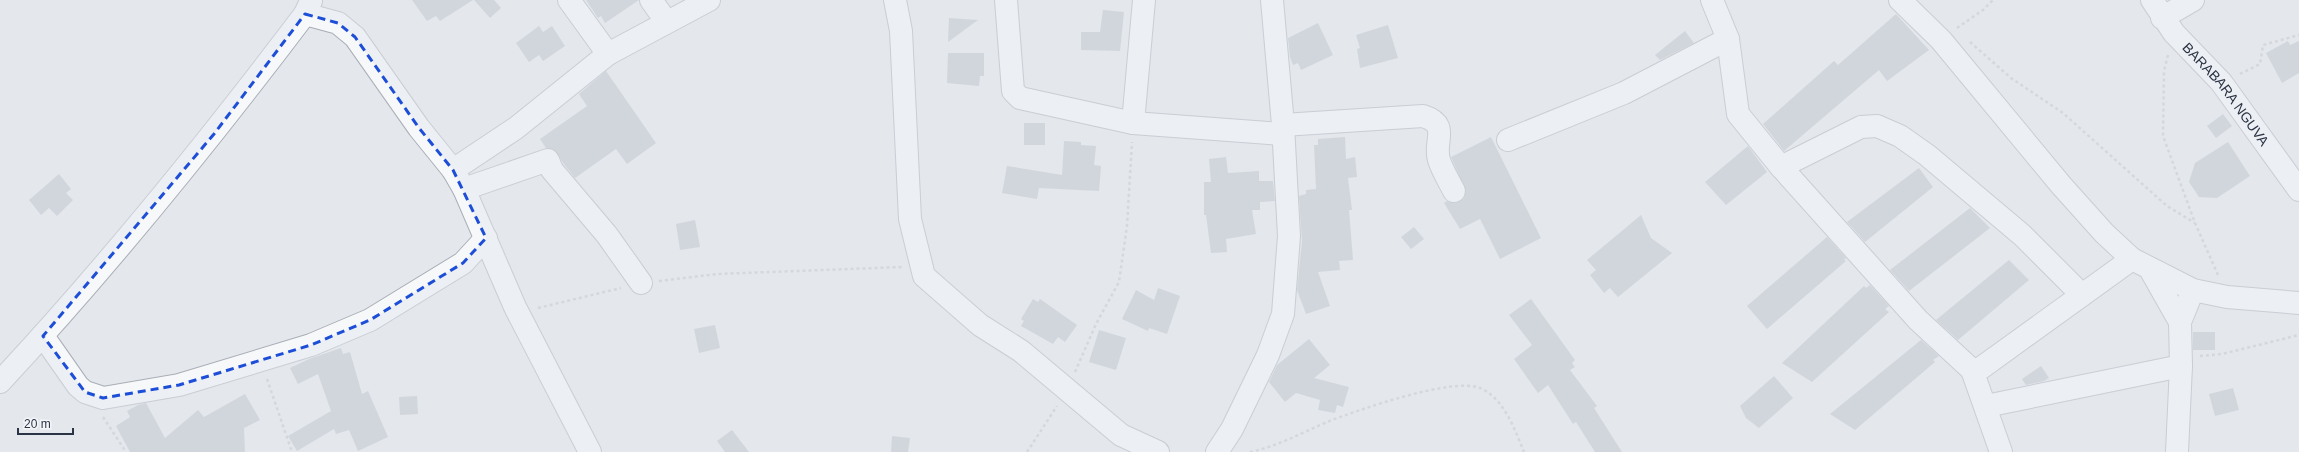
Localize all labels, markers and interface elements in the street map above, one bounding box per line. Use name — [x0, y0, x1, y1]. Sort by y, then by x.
street label: BARABARA NGUVA — [2179, 39, 2273, 149]
scale bar — [18, 410, 73, 436]
text: 20 m — [24, 417, 51, 431]

